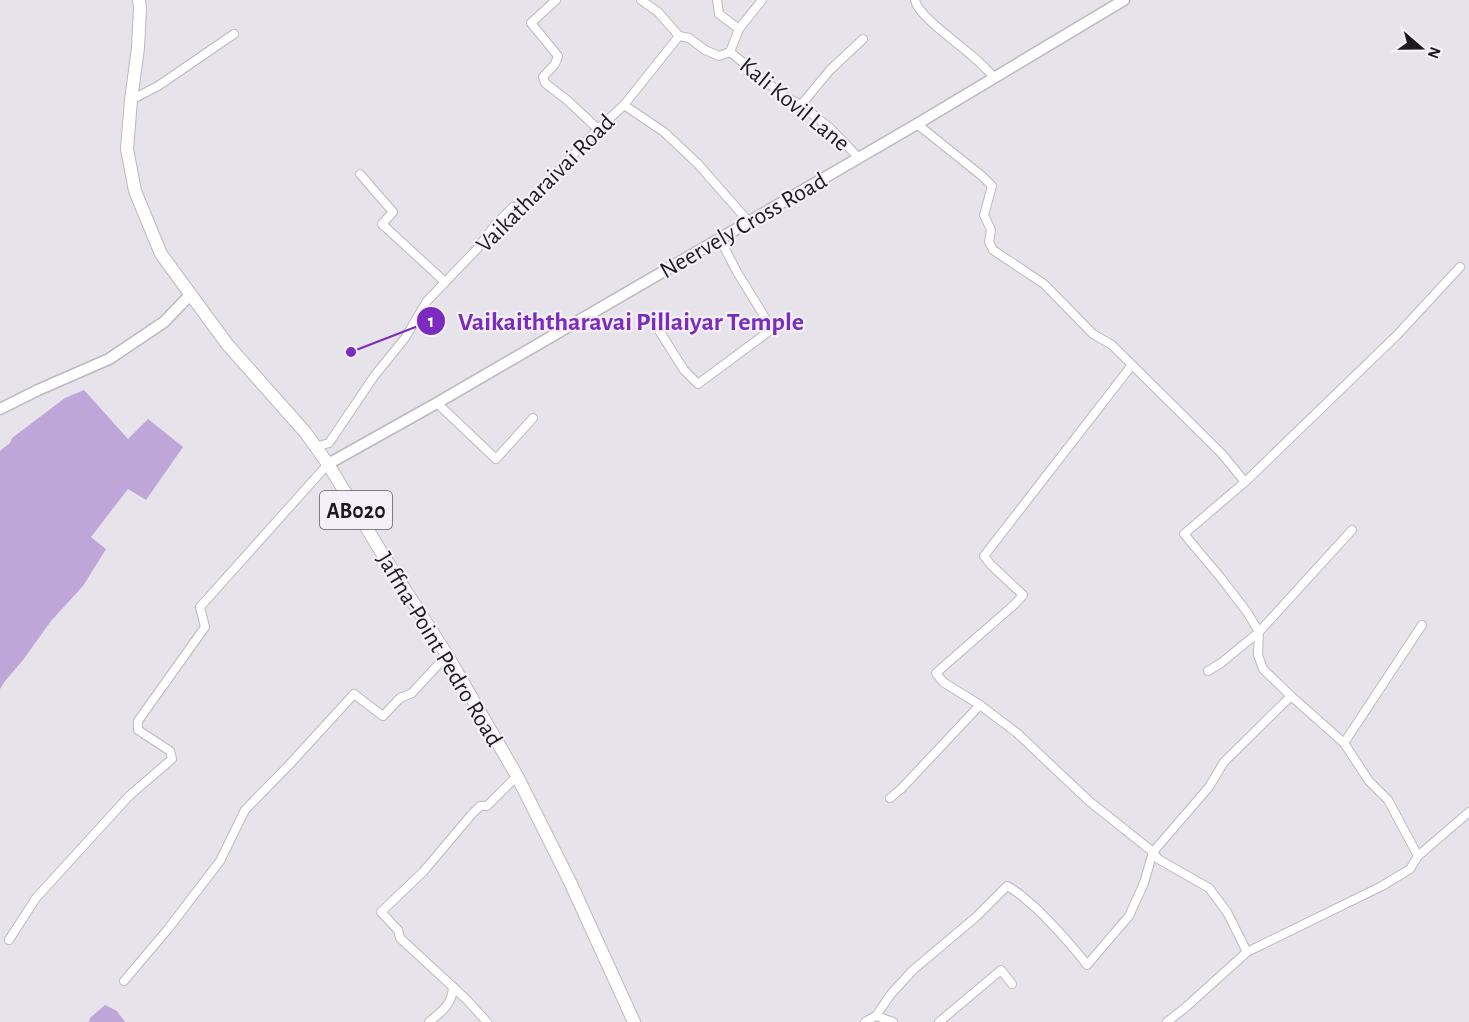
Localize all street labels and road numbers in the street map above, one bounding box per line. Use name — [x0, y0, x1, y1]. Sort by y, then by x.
street label: Kali Kovil Lane — [735, 53, 854, 156]
street label: Vaikatharaivai Road — [472, 110, 619, 257]
street label: Neervely Cross Road — [656, 168, 831, 283]
road number: AB020 — [320, 491, 392, 529]
street label: Jaffna-Point Pedro Road — [372, 548, 507, 751]

